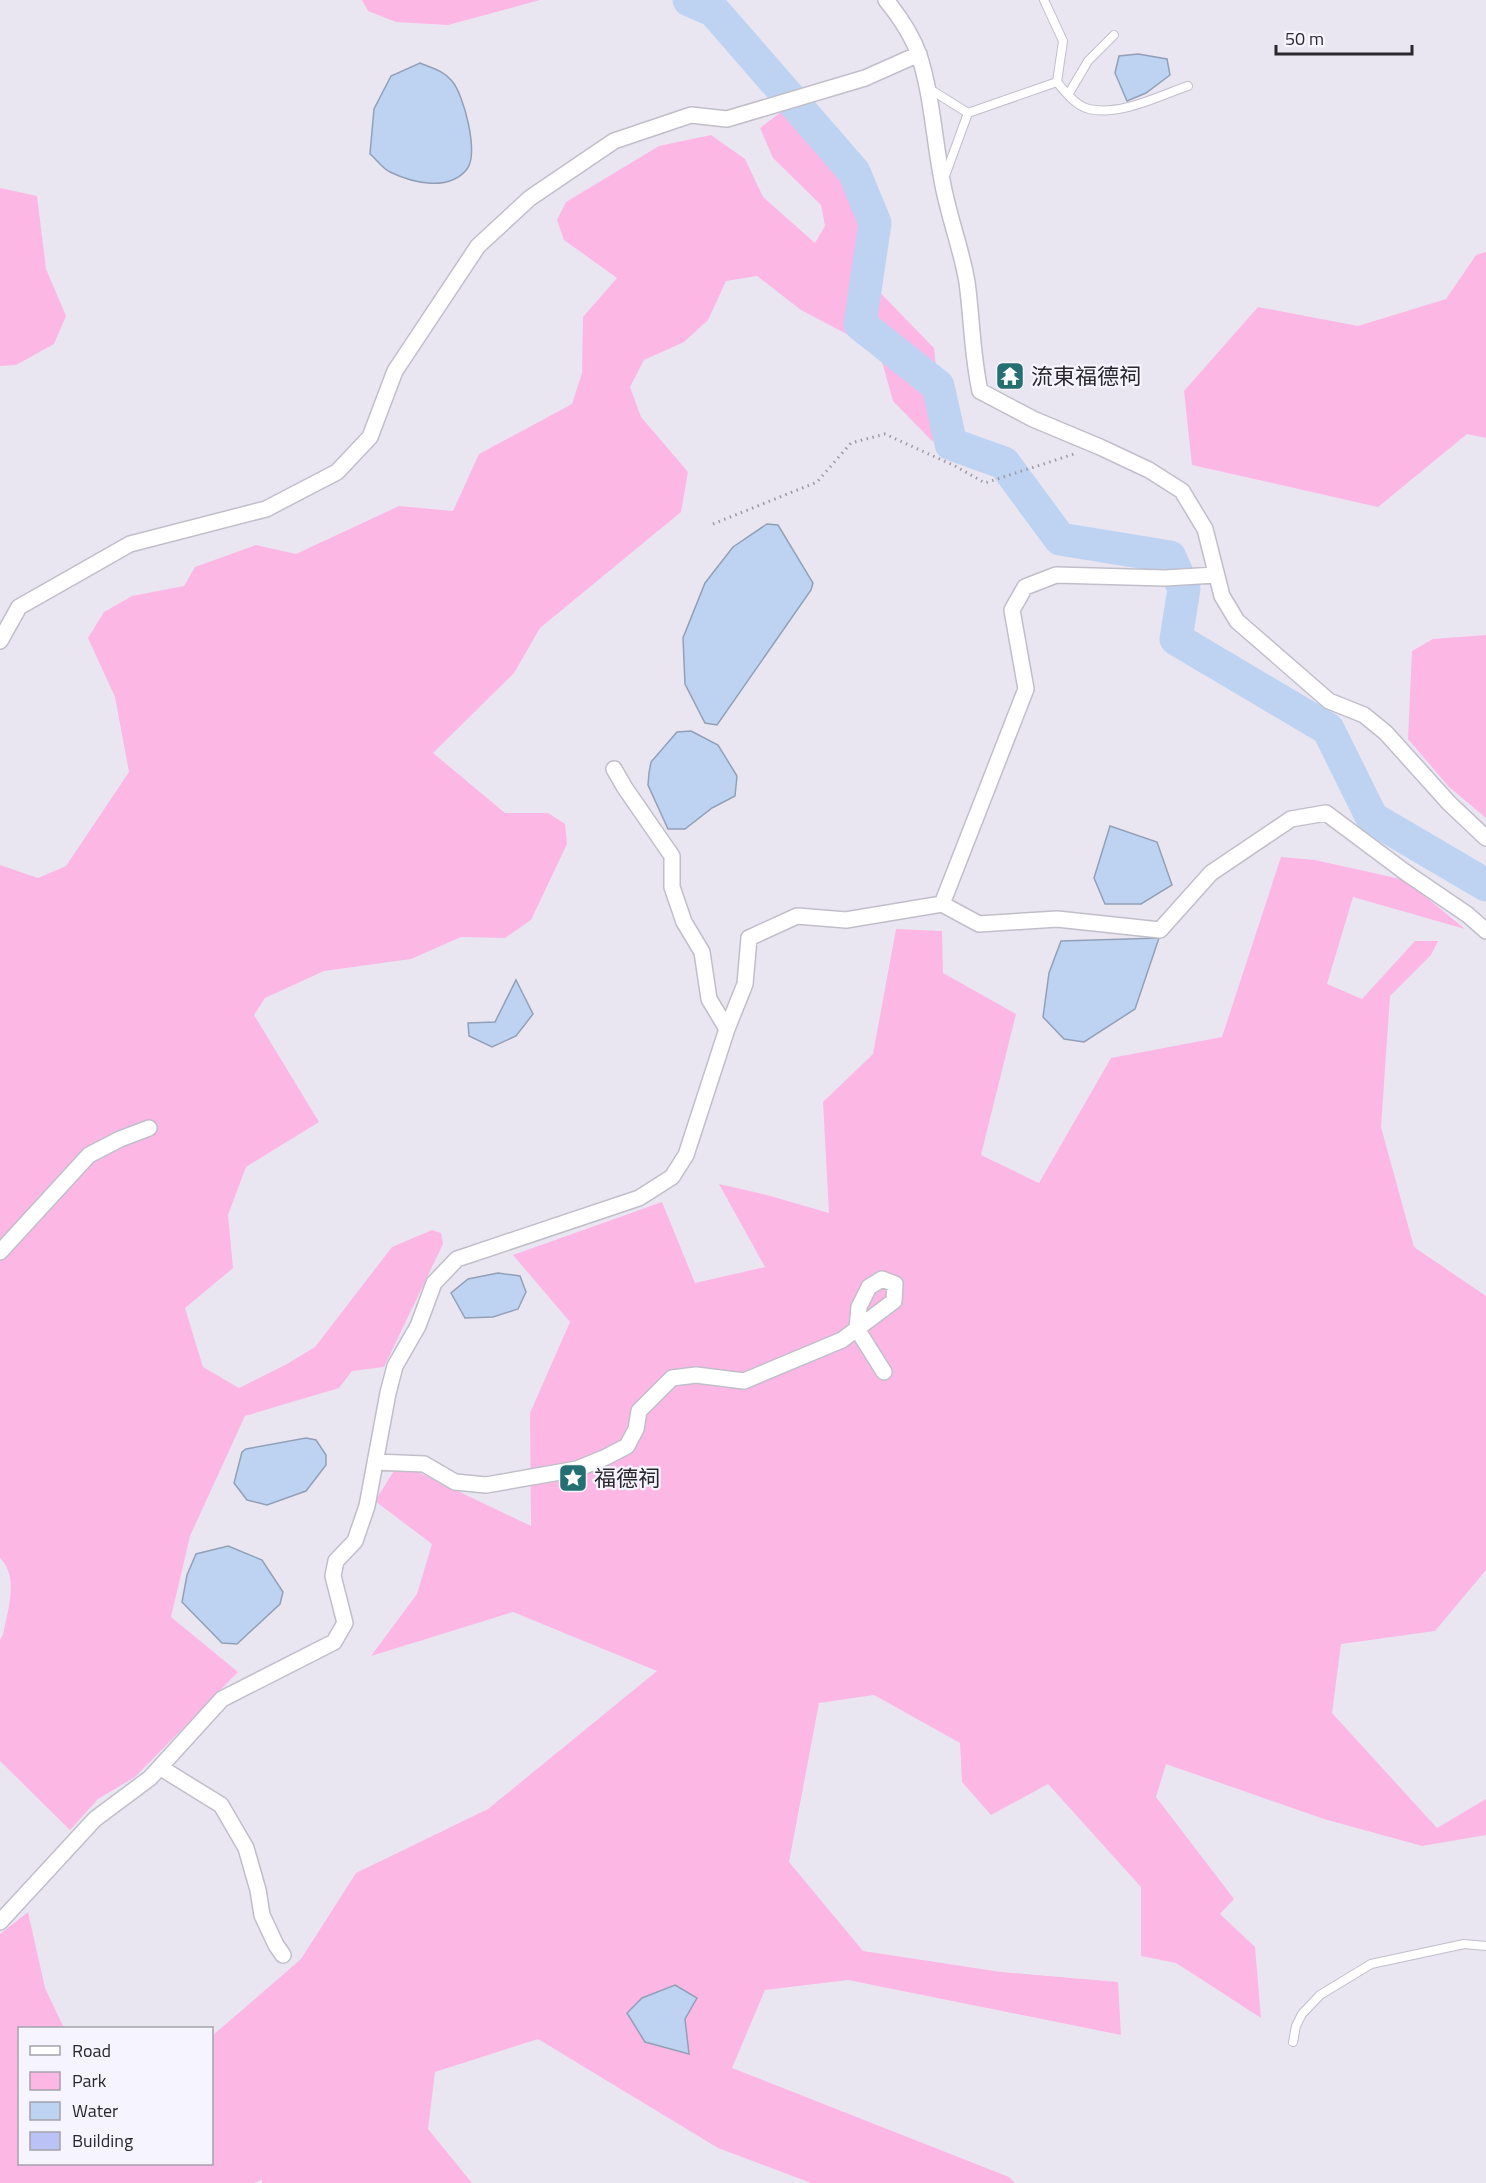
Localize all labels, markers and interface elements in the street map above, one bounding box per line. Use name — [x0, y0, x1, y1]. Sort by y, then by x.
scale bar — [1276, 18, 1412, 56]
text: 50 m — [1285, 25, 1324, 52]
place label: 流東福德祠 — [1031, 359, 1141, 393]
temple icon: 流東福德祠 — [994, 360, 1026, 392]
place label: 福德祠 — [594, 1461, 660, 1495]
place icon: 福德祠 — [557, 1462, 589, 1494]
legend — [18, 2027, 213, 2165]
text: Road — [72, 2037, 111, 2064]
text: Park — [72, 2067, 107, 2094]
text: Water — [72, 2097, 118, 2124]
text: Building — [72, 2127, 133, 2154]

